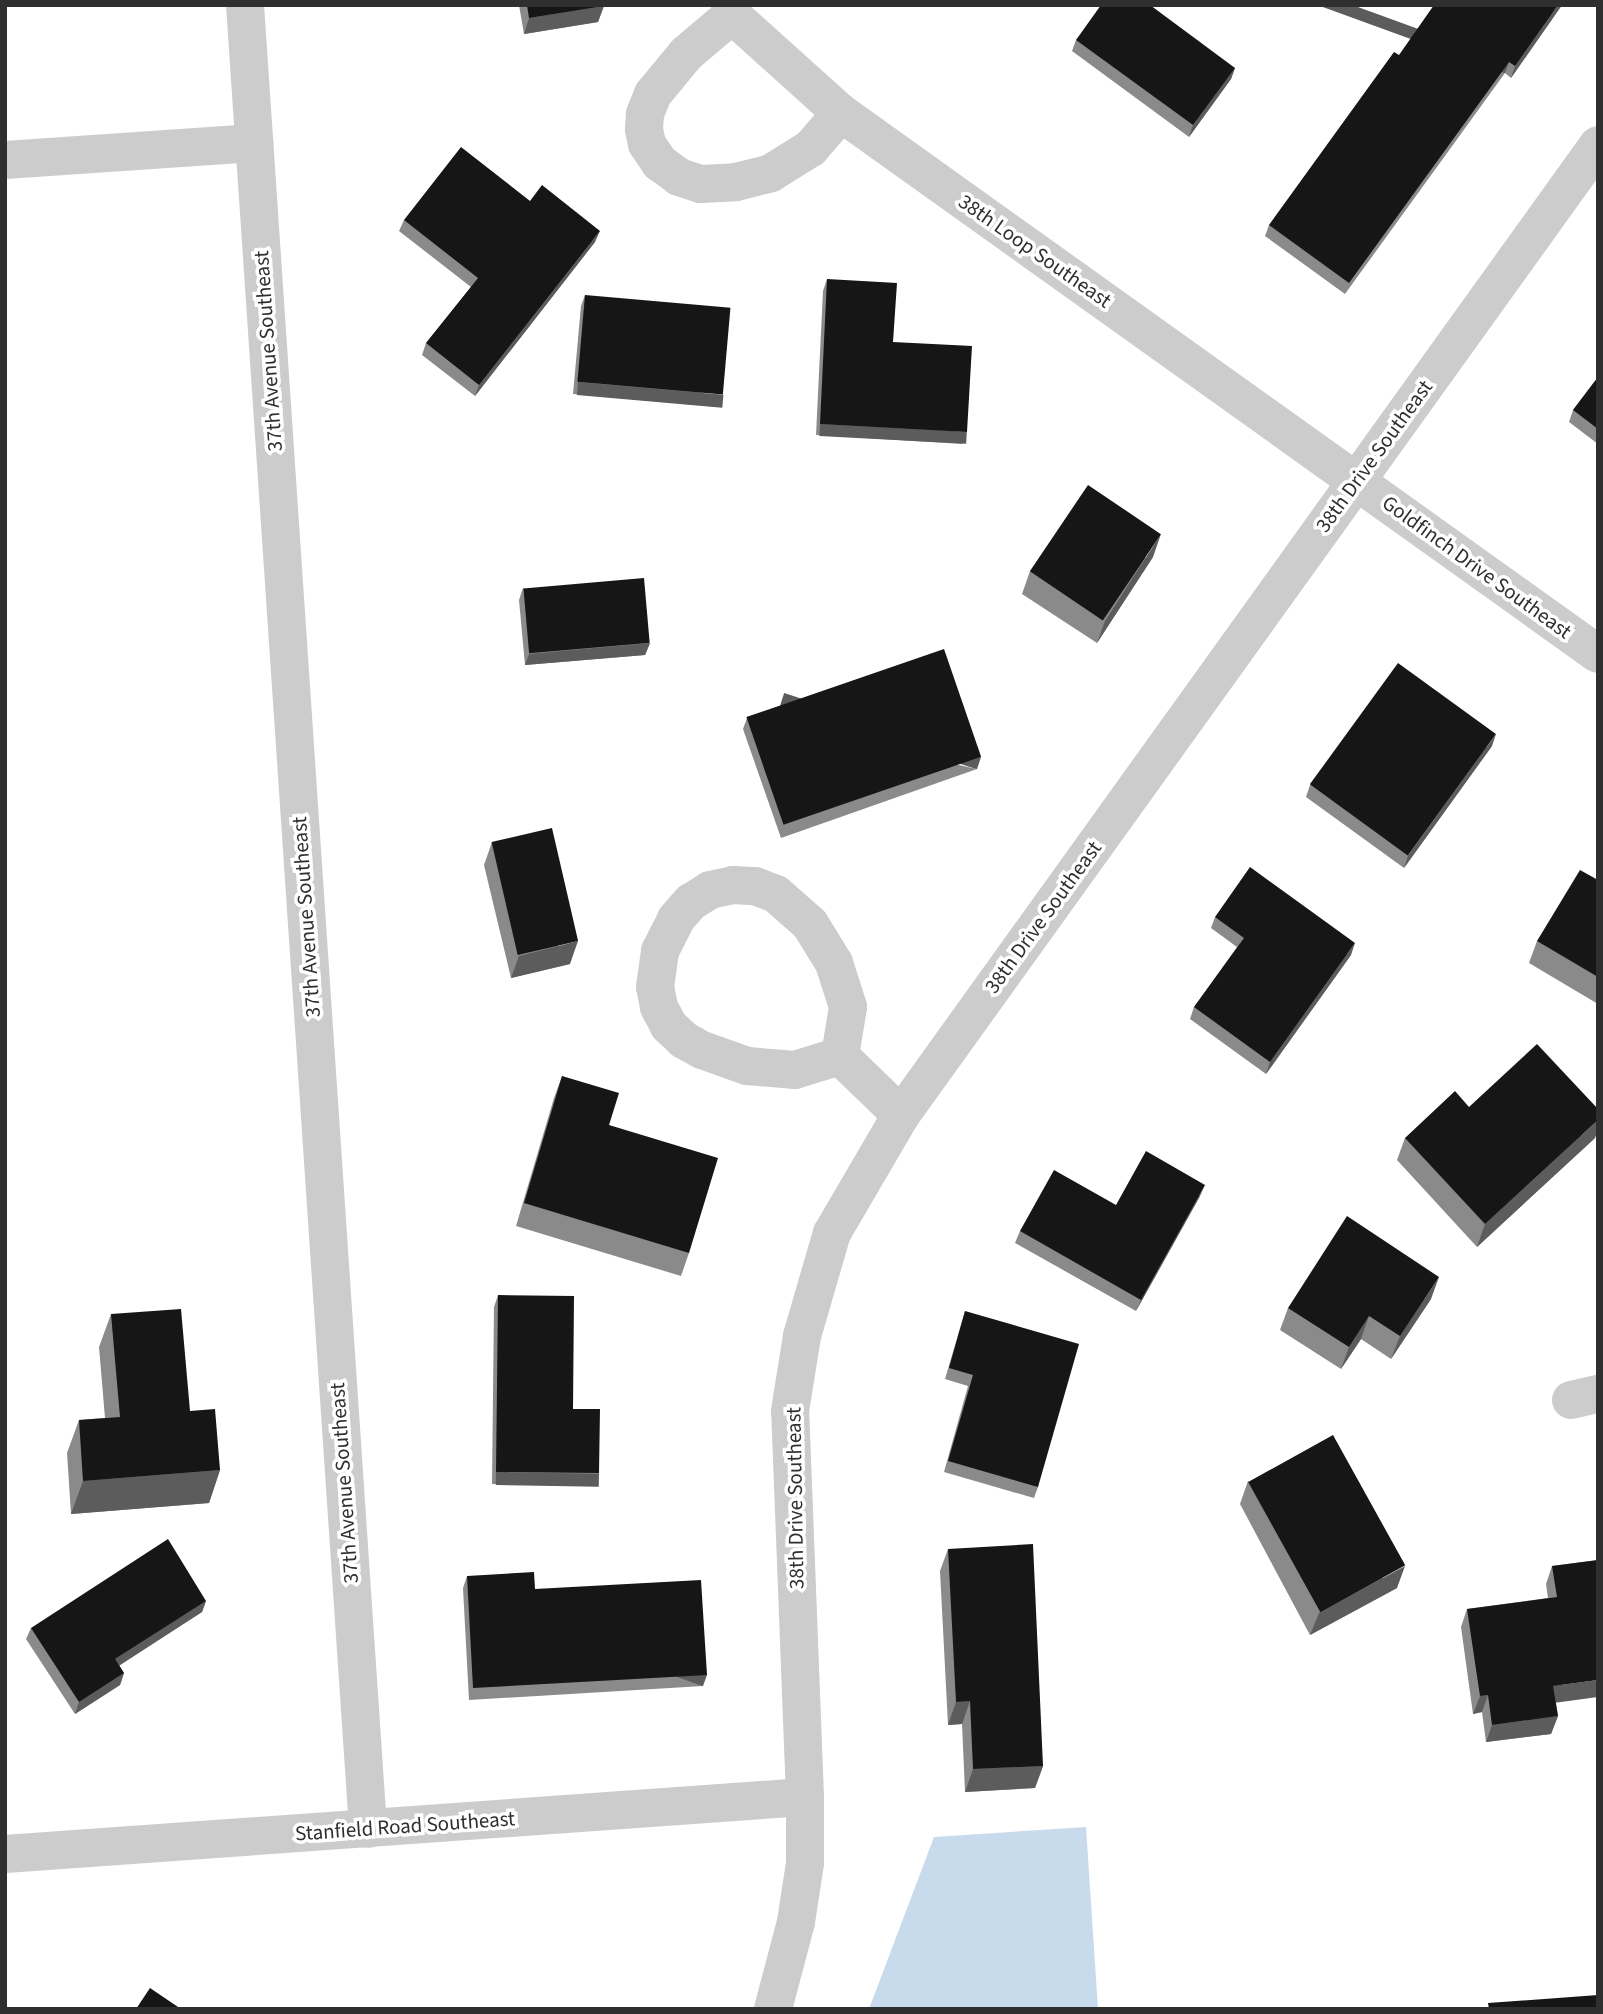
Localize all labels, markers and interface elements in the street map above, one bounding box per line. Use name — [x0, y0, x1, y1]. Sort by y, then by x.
street label: 38th Loop Southeast — [954, 189, 1116, 313]
street label: 37th Avenue Southeast — [248, 250, 288, 452]
street label: 38th Drive Southeast — [1310, 375, 1438, 537]
street label: Goldfinch Drive Southeast — [1377, 490, 1577, 644]
street label: 37th Avenue Southeast — [286, 816, 326, 1018]
street label: 38th Drive Southeast — [979, 836, 1107, 998]
street label: 37th Avenue Southeast — [324, 1382, 364, 1584]
street label: 38th Drive Southeast — [781, 1407, 809, 1589]
street label: Stanfield Road Southeast — [294, 1806, 516, 1846]

